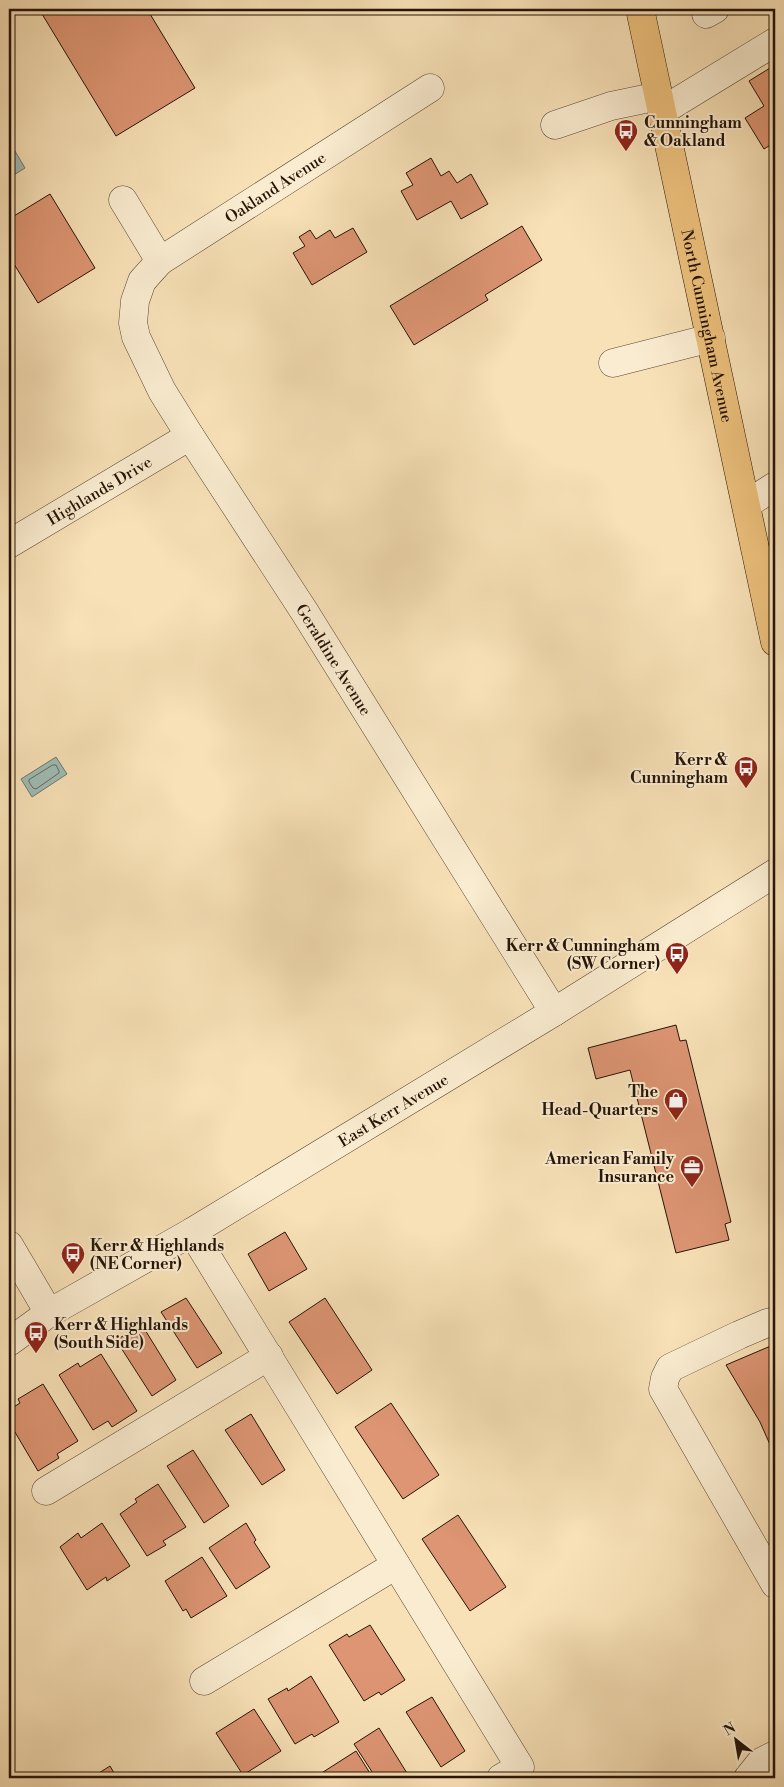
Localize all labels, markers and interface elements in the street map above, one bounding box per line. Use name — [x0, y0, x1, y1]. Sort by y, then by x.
place label: Cunningham & Oakland — [644, 113, 742, 151]
bus stop icon: Cunningham & Oakland — [613, 118, 639, 152]
street label: Oakland Avenue — [221, 148, 330, 228]
street label: North Cunningham Avenue — [676, 228, 737, 424]
street label: Highlands Drive — [44, 452, 156, 530]
street label: Geraldine Avenue — [291, 600, 376, 719]
place label: Kerr & Cunningham — [630, 750, 729, 788]
bus stop icon: Kerr & Cunningham — [733, 755, 759, 789]
place label: Kerr & Cunningham (SW Corner) — [506, 936, 660, 974]
bus stop icon: Kerr & Cunningham (SW Corner) — [664, 941, 690, 975]
street label: East Kerr Avenue — [335, 1070, 452, 1152]
place label: The Head-Quarters — [541, 1082, 658, 1120]
shop icon: The Head-Quarters — [663, 1087, 689, 1121]
place label: American Family Insurance — [544, 1149, 675, 1187]
office icon: American Family Insurance — [679, 1154, 705, 1188]
place label: Kerr & Highlands (NE Corner) — [90, 1236, 224, 1274]
bus stop icon: Kerr & Highlands (NE Corner) — [60, 1241, 86, 1275]
place label: Kerr & Highlands (South Side) — [54, 1315, 188, 1353]
bus stop icon: Kerr & Highlands (South Side) — [23, 1320, 49, 1354]
north arrow — [712, 1714, 762, 1764]
text: N — [720, 1719, 739, 1740]

